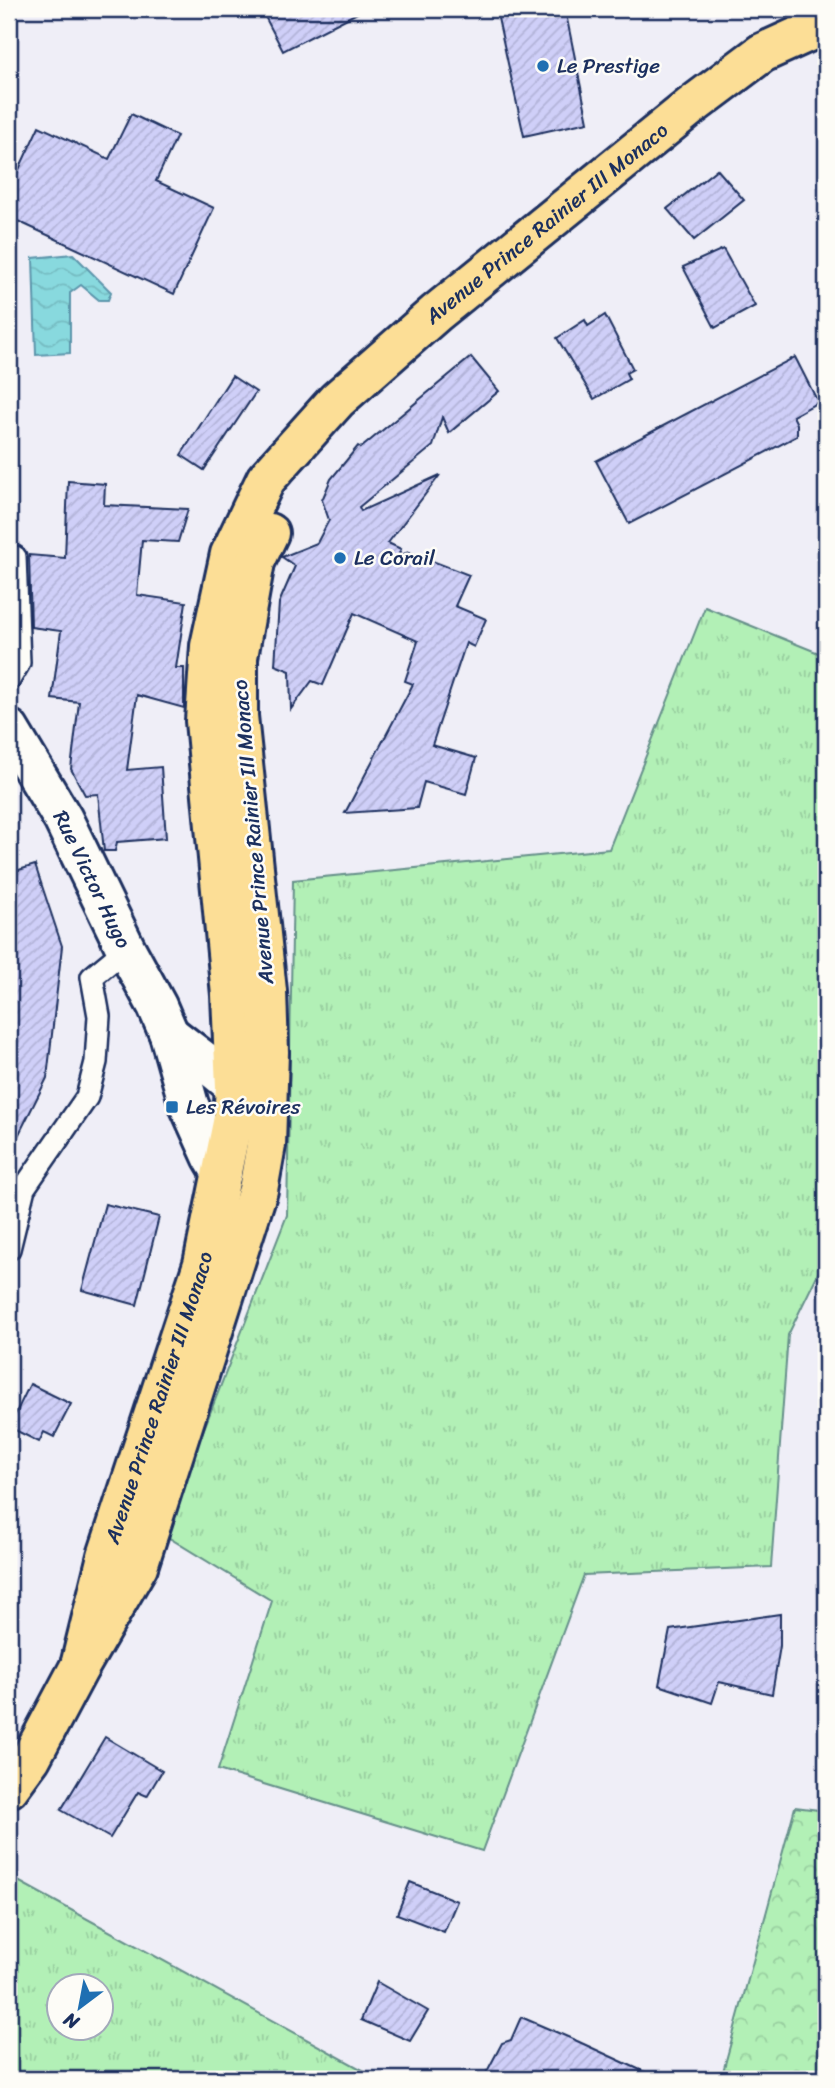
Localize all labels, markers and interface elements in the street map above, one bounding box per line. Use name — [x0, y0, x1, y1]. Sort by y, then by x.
place label: Le Prestige — [557, 47, 660, 85]
marker: Le Prestige — [535, 58, 551, 74]
street label: Avenue Prince Rainier III Monaco — [415, 112, 677, 335]
place label: Le Corail — [354, 539, 436, 577]
marker: Le Corail — [332, 550, 348, 566]
street label: Avenue Prince Rainier III Monaco — [221, 678, 285, 987]
street label: Rue Victor Hugo — [43, 802, 142, 955]
place label: Les Révoires — [186, 1088, 301, 1126]
marker: Les Révoires — [164, 1099, 180, 1115]
street label: Avenue Prince Rainier III Monaco — [93, 1248, 224, 1550]
north arrow — [46, 1972, 116, 2042]
text: N — [56, 2003, 86, 2039]

